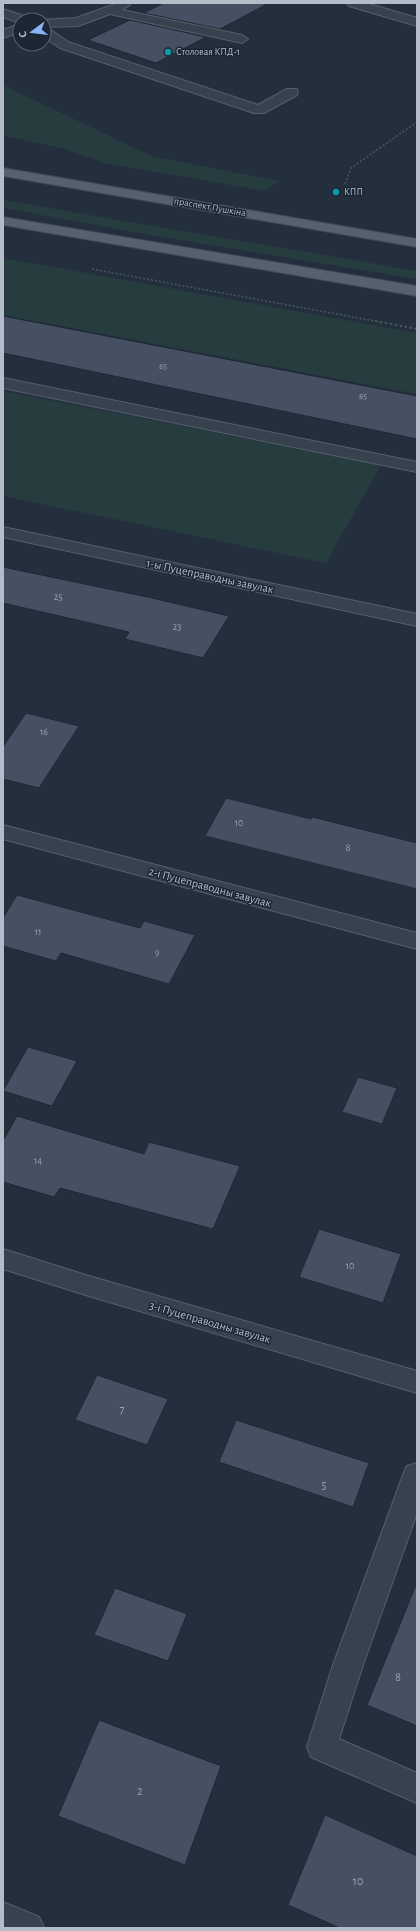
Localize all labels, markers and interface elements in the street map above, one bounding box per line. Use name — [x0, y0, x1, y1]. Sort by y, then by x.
north arrow — [12, 12, 52, 52]
text: С — [17, 30, 29, 39]
marker: Столовая КПД-1 — [163, 47, 173, 57]
place label: Столовая КПД-1 — [176, 47, 240, 57]
marker: КПП — [331, 187, 341, 197]
place label: КПП — [344, 187, 363, 197]
street label: праспект Пушкіна — [173, 196, 247, 218]
house number: 85 — [159, 362, 167, 371]
house number: 85 — [359, 392, 367, 401]
street label: 1-ы Пуцеправодны завулак — [145, 557, 275, 596]
house number: 25 — [54, 592, 62, 602]
house number: 23 — [173, 622, 181, 632]
house number: 16 — [40, 727, 48, 737]
house number: 10 — [235, 818, 243, 828]
house number: 8 — [346, 843, 351, 853]
street label: 2-і Пуцеправодны завулак — [147, 865, 273, 910]
house number: 11 — [35, 927, 41, 937]
house number: 9 — [155, 947, 160, 957]
house number: 14 — [34, 1156, 42, 1166]
house number: 10 — [346, 1261, 354, 1271]
street label: 3-і Пуцеправодны завулак — [148, 1299, 273, 1346]
house number: 7 — [119, 1403, 125, 1415]
house number: 5 — [321, 1479, 327, 1491]
house number: 8 — [395, 1671, 401, 1683]
house number: 2 — [137, 1785, 143, 1797]
house number: 10 — [353, 1875, 363, 1887]

